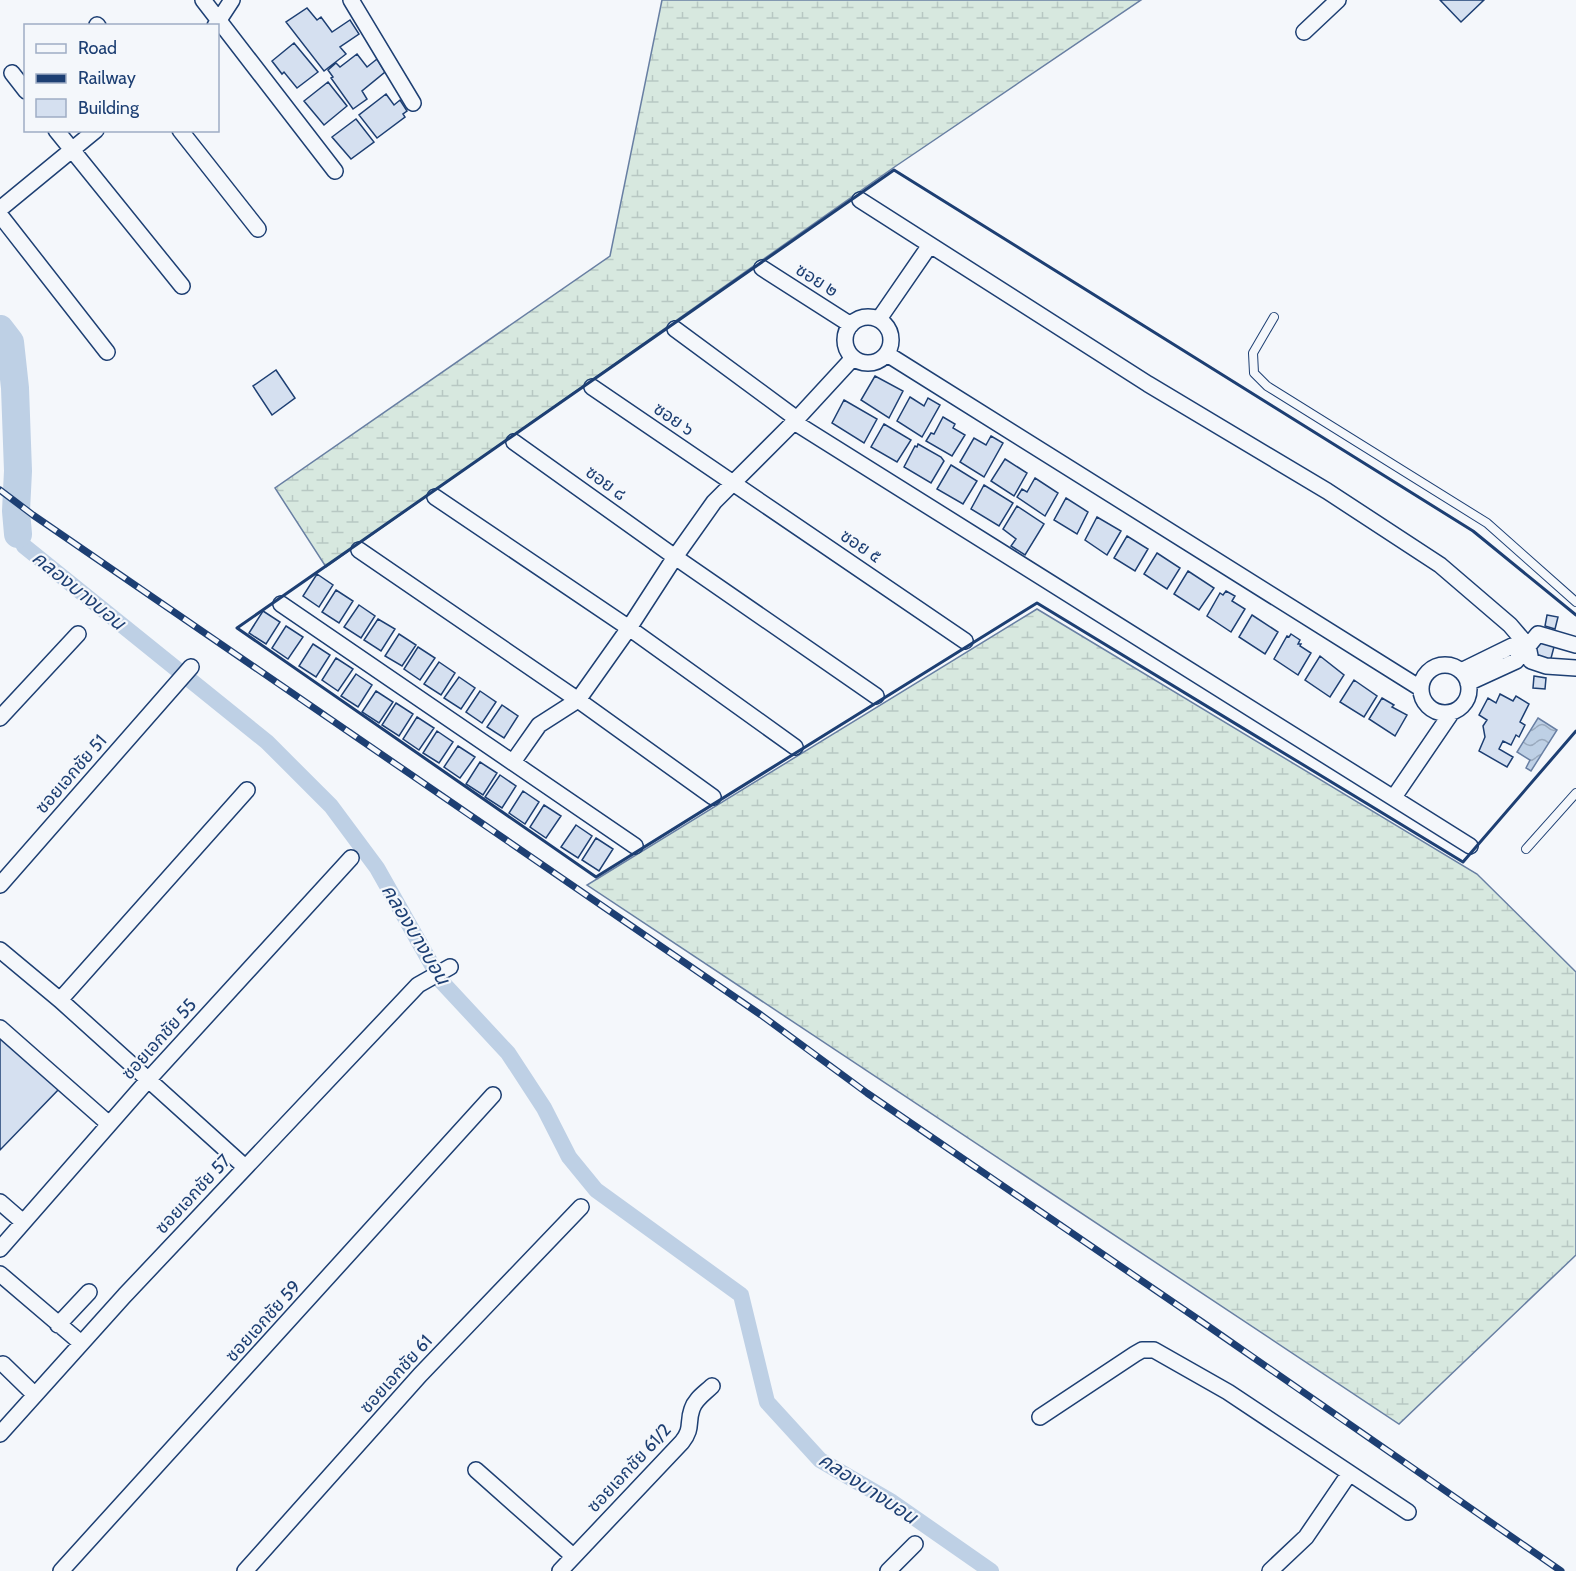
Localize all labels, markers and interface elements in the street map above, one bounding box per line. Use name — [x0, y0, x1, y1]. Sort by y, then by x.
legend — [24, 24, 219, 132]
text: Road — [78, 37, 117, 59]
text: Railway — [78, 67, 136, 89]
text: Building — [78, 97, 140, 119]
street label: ซอย ๒ — [792, 258, 842, 302]
street label: ซอย ๖ — [649, 397, 699, 441]
street label: ซอย ๘ — [581, 461, 631, 505]
street label: ซอย ๕ — [836, 524, 886, 568]
water label: คลองบางบอน — [28, 545, 132, 636]
street label: ซอยเอกชัย 51 — [31, 730, 111, 818]
water label: คลองบางบอน — [377, 880, 456, 990]
street label: ซอยเอกชัย 55 — [117, 994, 201, 1084]
street label: ซอยเอกชัย 57 — [151, 1150, 235, 1238]
street label: ซอยเอกชัย 59 — [221, 1276, 305, 1366]
street label: ซอยเอกชัย 61 — [355, 1330, 437, 1418]
street label: ซอยเอกชัย 61/2 — [582, 1419, 676, 1517]
water label: คลองบางบอน — [814, 1447, 923, 1530]

